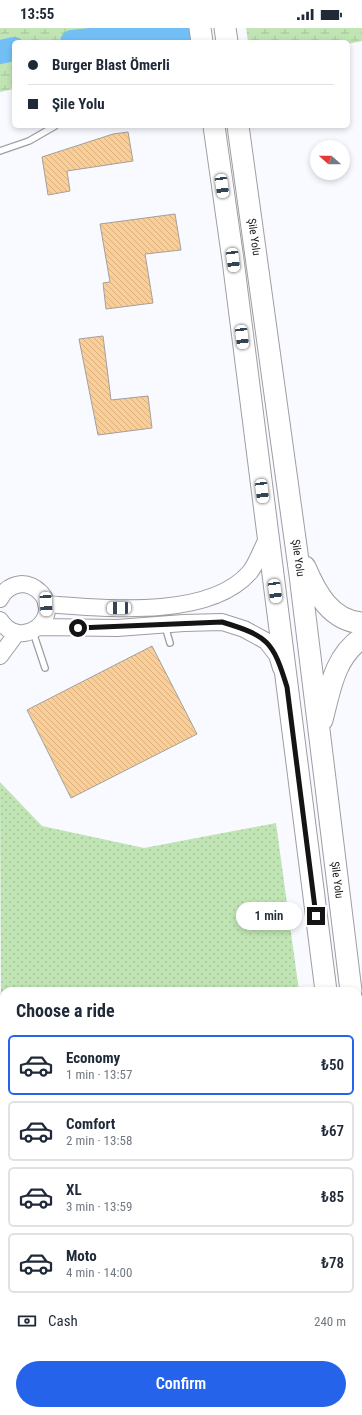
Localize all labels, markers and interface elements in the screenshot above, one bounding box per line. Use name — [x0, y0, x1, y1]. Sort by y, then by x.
text: 13:55 — [20, 5, 54, 23]
text: Burger Blast Ömerli — [52, 56, 170, 74]
text: Şile Yolu — [52, 95, 105, 113]
north arrow — [310, 140, 350, 180]
map controls — [310, 140, 350, 180]
car — [214, 173, 230, 199]
street label: Şile Yolu — [245, 218, 263, 256]
car — [226, 247, 240, 273]
car — [235, 324, 249, 350]
car — [255, 478, 269, 504]
street label: Şile Yolu — [289, 539, 307, 577]
car — [267, 578, 283, 604]
car — [39, 592, 53, 616]
car — [107, 602, 131, 614]
route start — [69, 619, 87, 637]
street label: Şile Yolu — [328, 861, 346, 899]
callout: 1 min — [236, 902, 302, 930]
route end — [307, 907, 325, 925]
text: 1 min — [255, 908, 283, 923]
text: Choose a ride — [16, 1000, 115, 1021]
icon: car — [18, 1047, 54, 1083]
text: Economy — [66, 1049, 120, 1067]
text: ₺50 — [321, 1056, 344, 1074]
text: 1 min · 13:57 — [66, 1067, 132, 1082]
icon: car — [18, 1113, 54, 1149]
text: Comfort — [66, 1115, 115, 1133]
text: ₺67 — [321, 1122, 344, 1140]
text: 2 min · 13:58 — [66, 1133, 132, 1148]
icon: car — [18, 1179, 54, 1215]
text: XL — [66, 1181, 82, 1199]
text: ₺85 — [321, 1188, 344, 1206]
text: 3 min · 13:59 — [66, 1199, 132, 1214]
icon: car — [18, 1245, 54, 1281]
text: Moto — [66, 1247, 97, 1265]
text: ₺78 — [321, 1254, 344, 1272]
text: 4 min · 14:00 — [66, 1265, 132, 1280]
icon: cash — [16, 1310, 38, 1332]
text: Cash — [48, 1312, 78, 1330]
text: 240 m — [314, 1314, 346, 1329]
button: Confirm — [16, 1361, 346, 1407]

